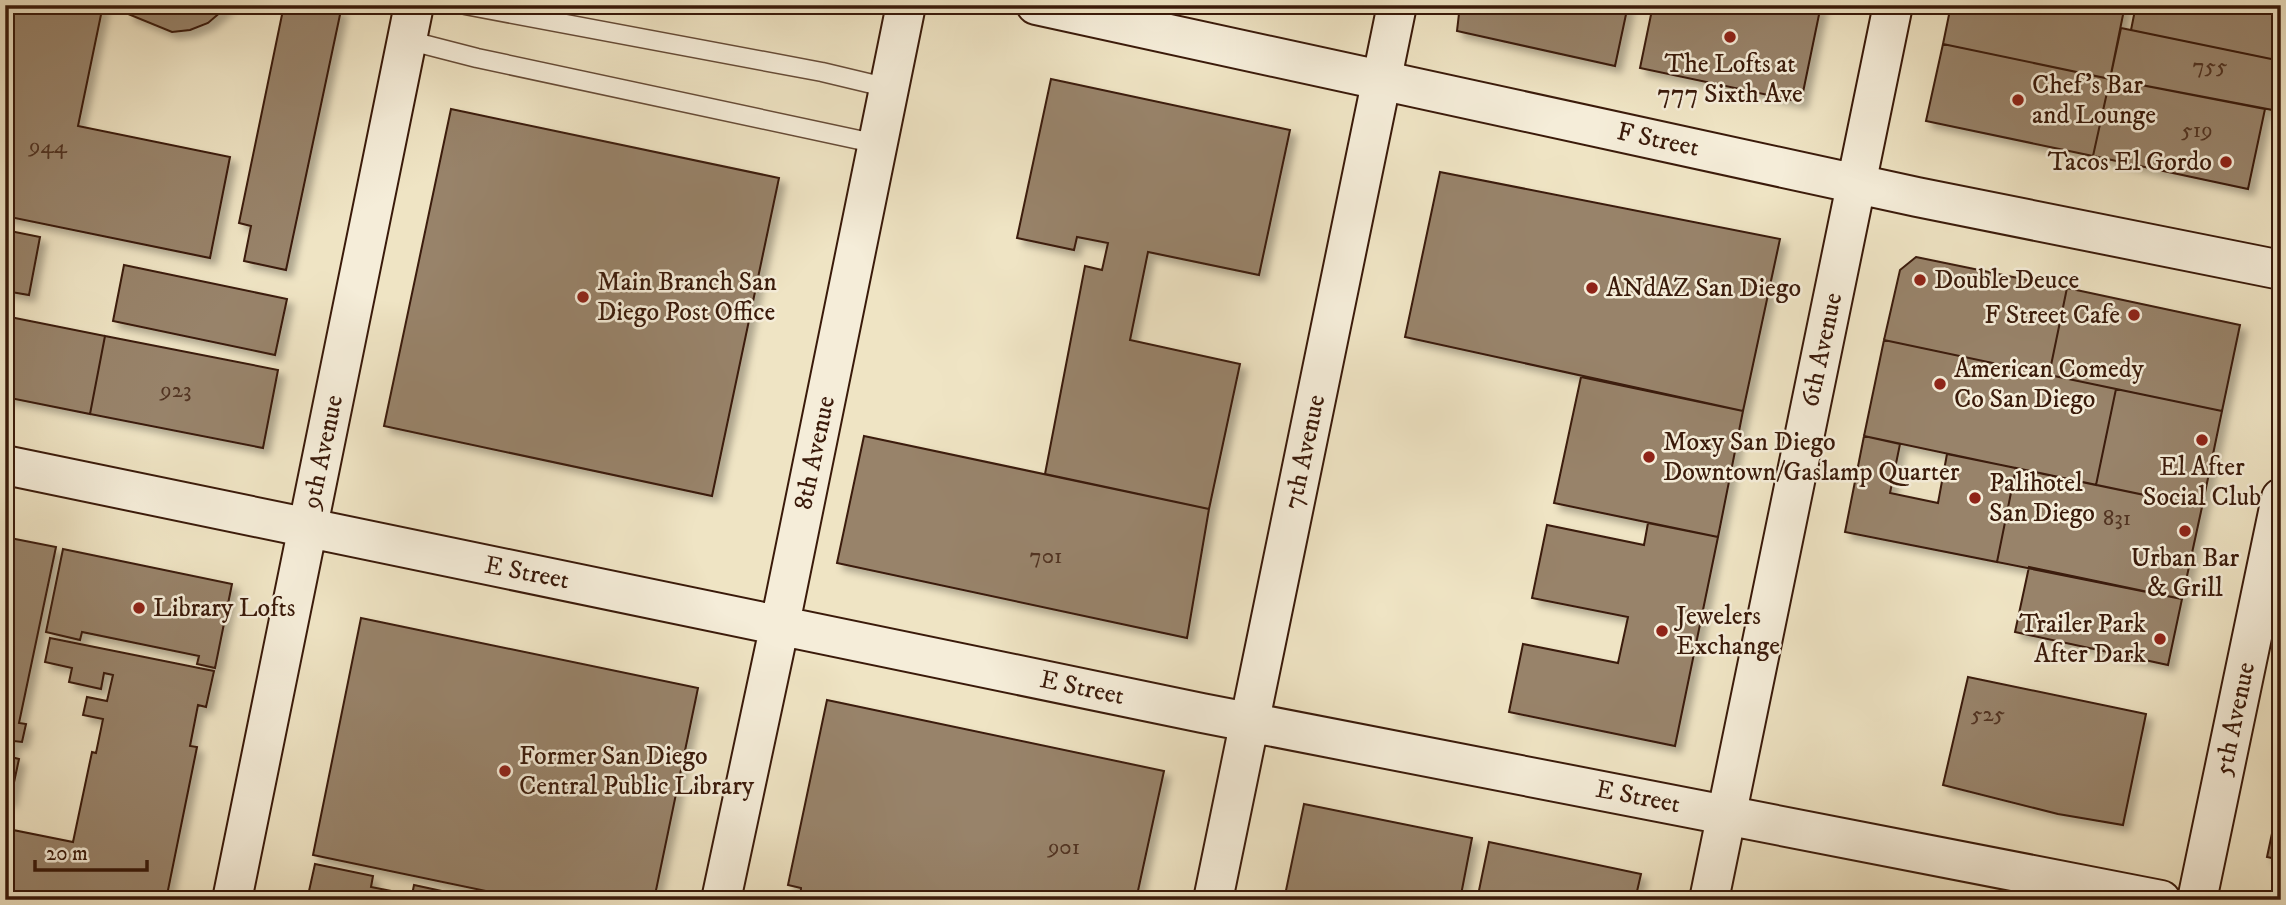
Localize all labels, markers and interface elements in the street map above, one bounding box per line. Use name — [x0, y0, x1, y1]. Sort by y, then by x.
marker: The Lofts at 777 Sixth Ave — [1722, 29, 1738, 45]
place label: The Lofts at 777 Sixth Ave — [1657, 48, 1803, 111]
house number: 755 — [2193, 52, 2227, 81]
place label: Chef's Bar and Lounge — [2032, 69, 2156, 132]
marker: Chef's Bar and Lounge — [2010, 92, 2026, 108]
street label: F Street — [1614, 115, 1702, 165]
house number: 519 — [2181, 116, 2213, 145]
house number: 944 — [28, 132, 68, 161]
place label: Tacos El Gordo — [2048, 146, 2212, 179]
marker: Tacos El Gordo — [2218, 154, 2234, 170]
place label: Double Deuce — [1934, 264, 2079, 297]
place label: Main Branch San Diego Post Office — [597, 266, 777, 329]
place label: ANdAZ San Diego — [1606, 272, 1801, 305]
marker: Double Deuce — [1912, 272, 1928, 288]
marker: ANdAZ San Diego — [1584, 280, 1600, 296]
marker: Main Branch San Diego Post Office — [575, 289, 591, 305]
street label: 6th Avenue — [1794, 290, 1850, 410]
place label: F Street Cafe — [1984, 299, 2120, 332]
marker: F Street Cafe — [2126, 307, 2142, 323]
place label: American Comedy Co San Diego — [1954, 353, 2144, 416]
house number: 923 — [159, 376, 192, 405]
marker: American Comedy Co San Diego — [1932, 376, 1948, 392]
street label: 9th Avenue — [294, 392, 351, 514]
street label: 7th Avenue — [1277, 392, 1333, 512]
street label: 8th Avenue — [787, 393, 843, 513]
place label: Moxy San Diego Downtown/Gaslamp Quarter — [1663, 426, 1960, 489]
marker: El After Social Club — [2194, 432, 2210, 448]
marker: Moxy San Diego Downtown/Gaslamp Quarter — [1641, 449, 1657, 465]
place label: El After Social Club — [2143, 451, 2261, 514]
place label: Palihotel San Diego — [1989, 467, 2095, 530]
marker: Palihotel San Diego — [1967, 490, 1983, 506]
house number: 831 — [2103, 504, 2131, 533]
marker: Urban Bar & Grill — [2177, 523, 2193, 539]
house number: 701 — [1030, 542, 1062, 571]
place label: Urban Bar & Grill — [2131, 542, 2240, 605]
street label: E Street — [482, 549, 572, 597]
place label: Library Lofts — [153, 592, 295, 625]
marker: Library Lofts — [131, 600, 147, 616]
place label: Jewelers Exchange — [1674, 600, 1780, 663]
place label: Trailer Park After Dark — [2019, 608, 2146, 671]
marker: Jewelers Exchange — [1654, 623, 1670, 639]
marker: Trailer Park After Dark — [2152, 631, 2168, 647]
street label: 5th Avenue — [2207, 659, 2263, 779]
street label: E Street — [1037, 663, 1127, 713]
house number: 525 — [1971, 700, 2005, 729]
place label: Former San Diego Central Public Library — [519, 740, 755, 803]
marker: Former San Diego Central Public Library — [497, 763, 513, 779]
street label: E Street — [1593, 773, 1683, 821]
scale bar — [35, 828, 147, 872]
house number: 901 — [1047, 833, 1080, 862]
text: 20 m — [46, 841, 88, 867]

